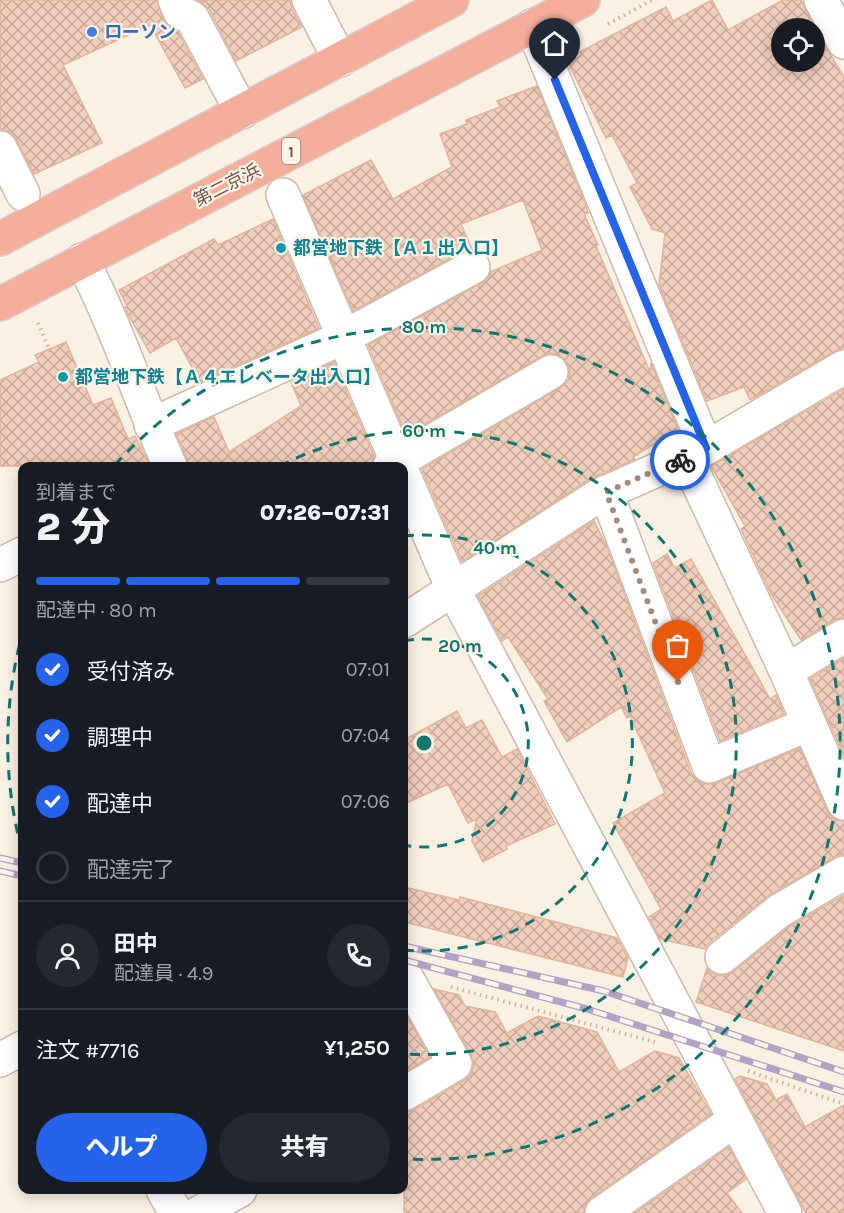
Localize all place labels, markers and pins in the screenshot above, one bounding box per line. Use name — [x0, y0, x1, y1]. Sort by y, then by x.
pin — [529, 18, 580, 80]
place label: ローソン — [104, 21, 176, 43]
marker: ローソン — [85, 25, 99, 39]
place label: 都営地下鉄【Ａ１出入口】 — [293, 237, 509, 259]
marker: 都営地下鉄【Ａ１出入口】 — [274, 241, 288, 255]
place label: 都営地下鉄【Ａ４エレベータ出入口】 — [75, 366, 381, 388]
marker: 都営地下鉄【Ａ４エレベータ出入口】 — [56, 370, 70, 384]
pin — [652, 620, 703, 682]
centre of rings — [414, 733, 434, 753]

